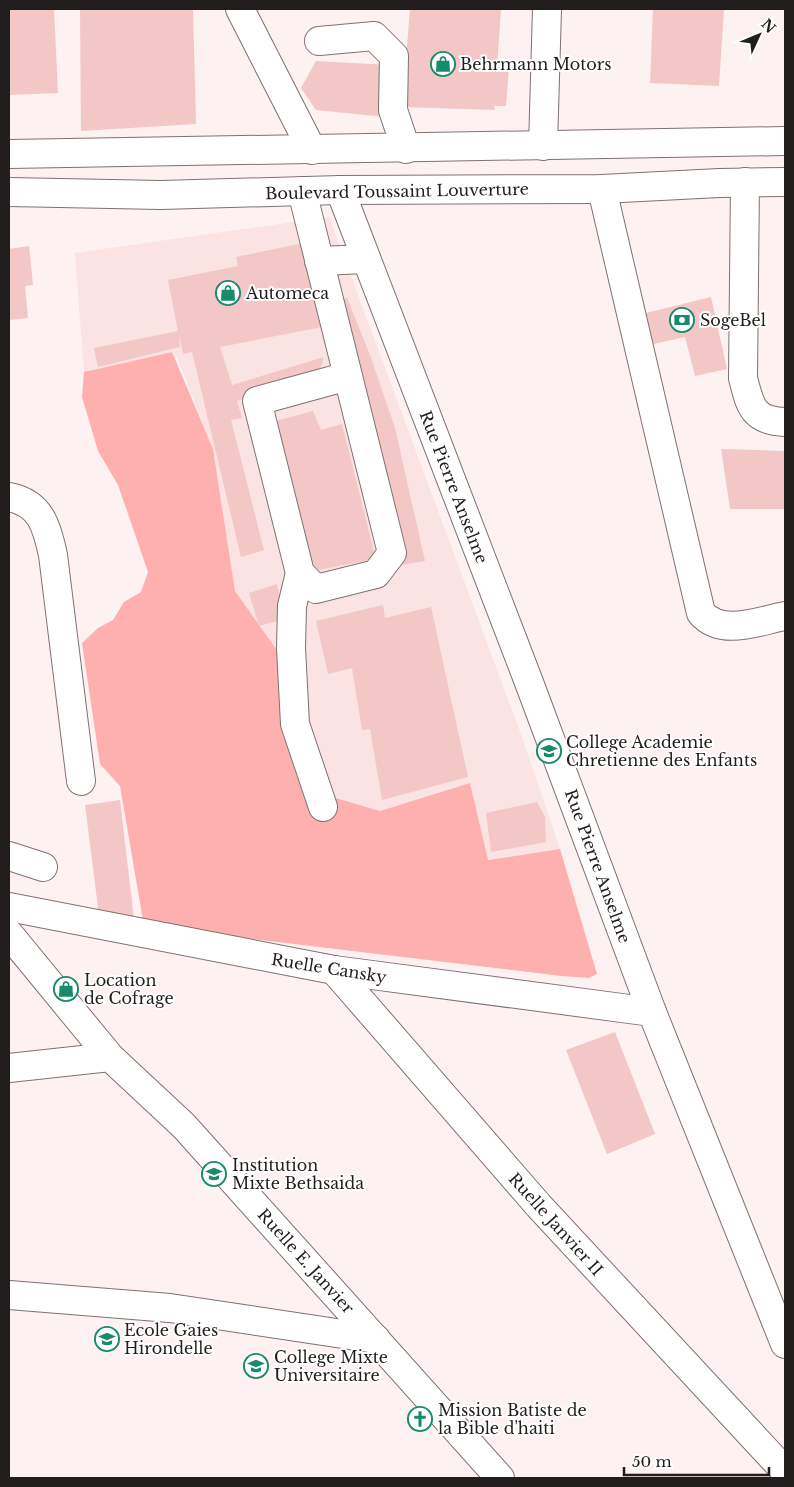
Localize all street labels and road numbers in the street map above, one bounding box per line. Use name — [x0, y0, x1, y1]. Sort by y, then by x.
street label: Boulevard Toussaint Louverture — [265, 179, 529, 203]
street label: Rue Pierre Anselme — [416, 408, 492, 566]
street label: Rue Pierre Anselme — [561, 786, 635, 946]
street label: Ruelle Cansky — [270, 949, 389, 987]
street label: Ruelle Janvier II — [505, 1168, 607, 1280]
street label: Ruelle E. Janvier — [254, 1204, 359, 1318]

